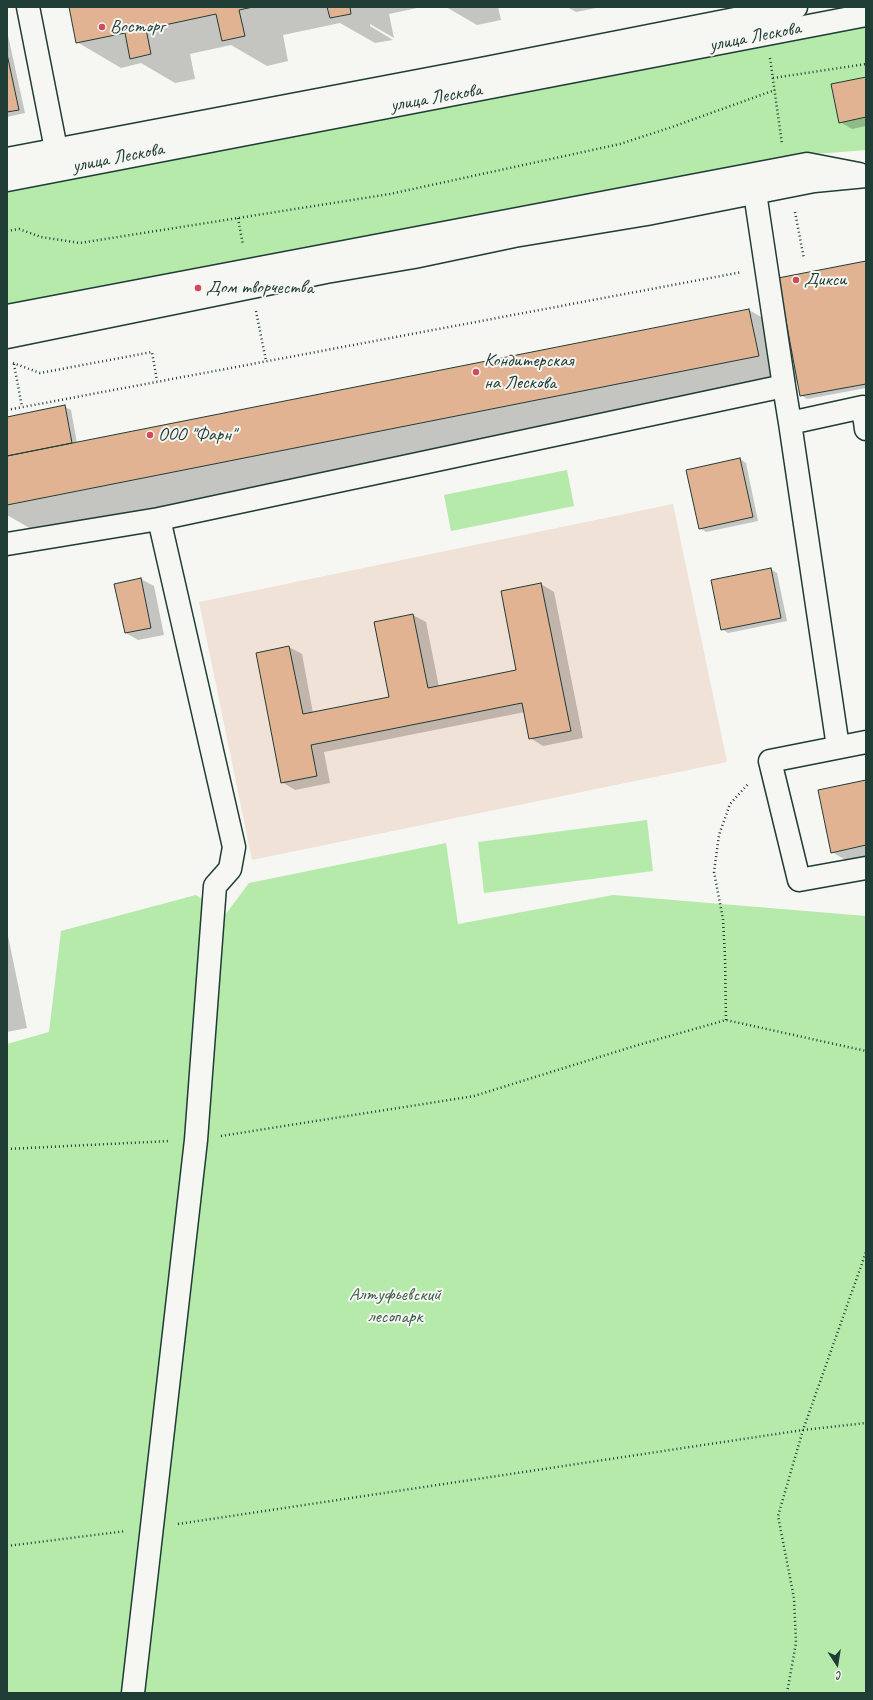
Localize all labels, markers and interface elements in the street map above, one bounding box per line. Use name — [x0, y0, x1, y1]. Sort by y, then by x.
place label: Восторг — [110, 16, 164, 38]
street label: улица Лескова — [707, 17, 803, 57]
marker: Восторг — [97, 22, 107, 32]
street label: улица Лескова — [389, 79, 483, 117]
street label: улица Лескова — [70, 138, 166, 178]
place label: Дикси — [804, 269, 847, 291]
marker: Дикси — [791, 275, 801, 285]
place label: Дом творчества — [206, 277, 313, 299]
marker: Дом творчества — [193, 283, 203, 293]
place label: Кондитерская на Лескова — [484, 350, 573, 394]
marker: Кондитерская на Лескова — [471, 367, 481, 377]
place label: ООО "Фарн" — [158, 424, 235, 446]
marker: ООО "Фарн" — [145, 430, 155, 440]
park label: Алтуфьевский лесопарк — [349, 1284, 441, 1328]
north arrow — [817, 1644, 857, 1684]
text: С — [835, 1668, 844, 1683]

